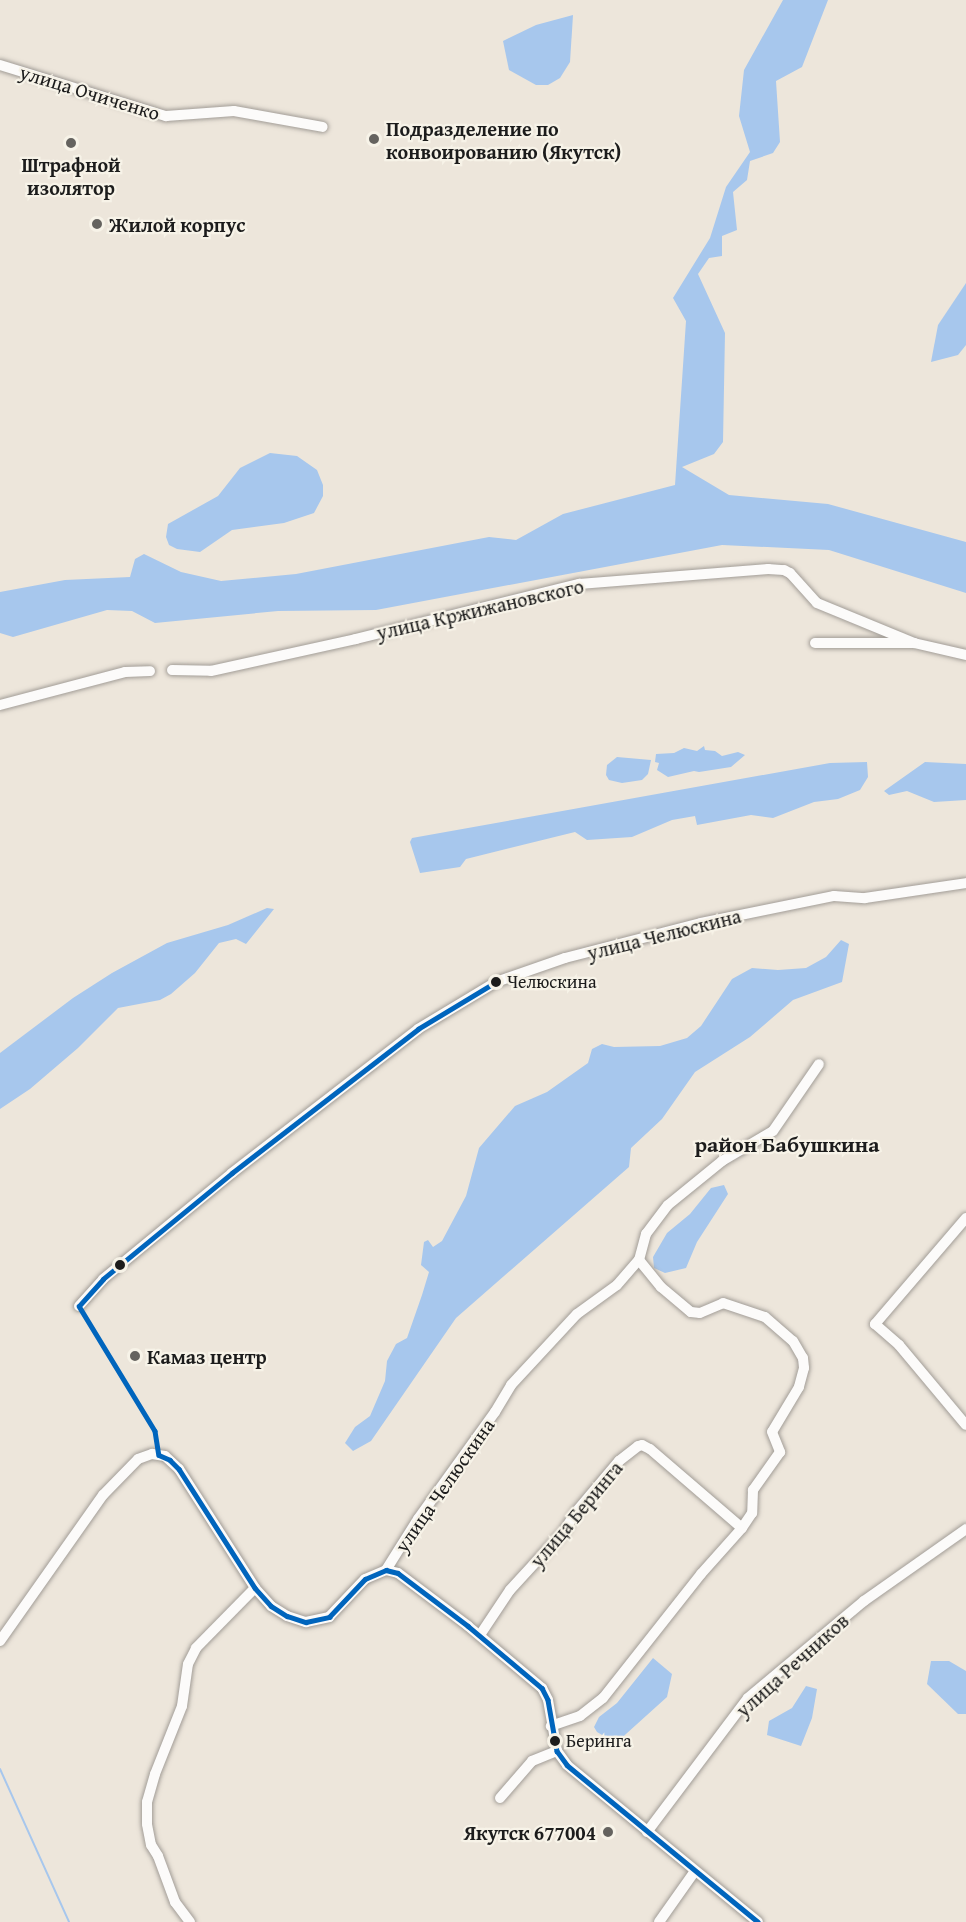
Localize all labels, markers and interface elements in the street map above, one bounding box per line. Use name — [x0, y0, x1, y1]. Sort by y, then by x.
street label: улица Очиченко — [17, 59, 163, 125]
place label: Подразделение по конвоированию (Якутск) — [386, 116, 621, 163]
marker: Подразделение по конвоированию (Якутск) — [367, 132, 381, 146]
marker: Штрафной изолятор — [64, 136, 78, 150]
place label: Штрафной изолятор — [21, 152, 121, 199]
place label: Жилой корпус — [109, 212, 245, 236]
marker: Жилой корпус — [90, 217, 104, 231]
street label: улица Кржижановского — [374, 573, 586, 645]
street label: улица Челюскина — [585, 903, 743, 965]
place label: Челюскина — [507, 971, 596, 993]
marker: Челюскина — [490, 976, 502, 988]
district label: район Бабушкина — [694, 1132, 880, 1158]
unlabelled marker — [114, 1259, 126, 1271]
place label: Камаз центр — [147, 1344, 267, 1368]
marker: Камаз центр — [128, 1349, 142, 1363]
street label: улица Челюскина — [389, 1413, 499, 1557]
street label: улица Беринга — [525, 1456, 627, 1572]
street label: улица Речников — [731, 1608, 853, 1722]
place label: Беринга — [566, 1730, 632, 1752]
marker: Беринга — [549, 1735, 561, 1747]
place label: Якутск 677004 — [464, 1820, 596, 1844]
marker: Якутск 677004 — [601, 1825, 615, 1839]

